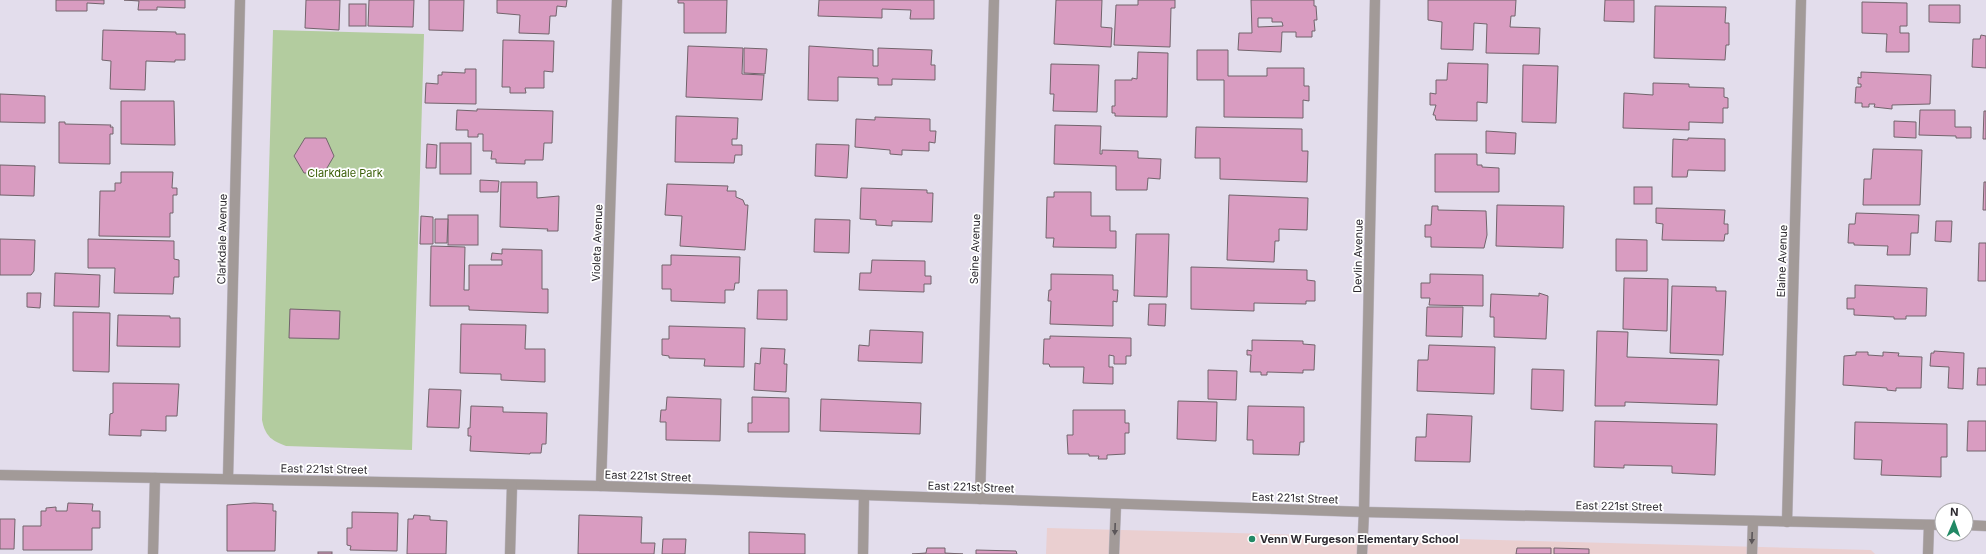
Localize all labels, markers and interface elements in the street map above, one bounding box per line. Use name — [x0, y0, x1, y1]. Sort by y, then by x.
park label: Clarkdale Park — [307, 166, 383, 180]
street label: Clarkdale Avenue — [214, 194, 230, 284]
street label: Violeta Avenue — [589, 204, 605, 282]
street label: Seine Avenue — [967, 213, 983, 285]
street label: Devlin Avenue — [1350, 219, 1366, 293]
street label: Elaine Avenue — [1774, 224, 1790, 298]
street label: East 221st Street — [281, 461, 368, 477]
street label: East 221st Street — [604, 467, 692, 485]
street label: East 221st Street — [927, 478, 1015, 496]
street label: East 221st Street — [1251, 489, 1339, 507]
street label: East 221st Street — [1576, 498, 1663, 514]
north arrow — [1934, 502, 1974, 542]
text: N — [1950, 505, 1959, 519]
one-way arrow — [1112, 523, 1118, 536]
place label: Venn W Furgeson Elementary School — [1260, 532, 1458, 546]
one-way arrow — [1749, 532, 1755, 545]
marker: Venn W Furgeson Elementary School — [1247, 534, 1257, 544]

